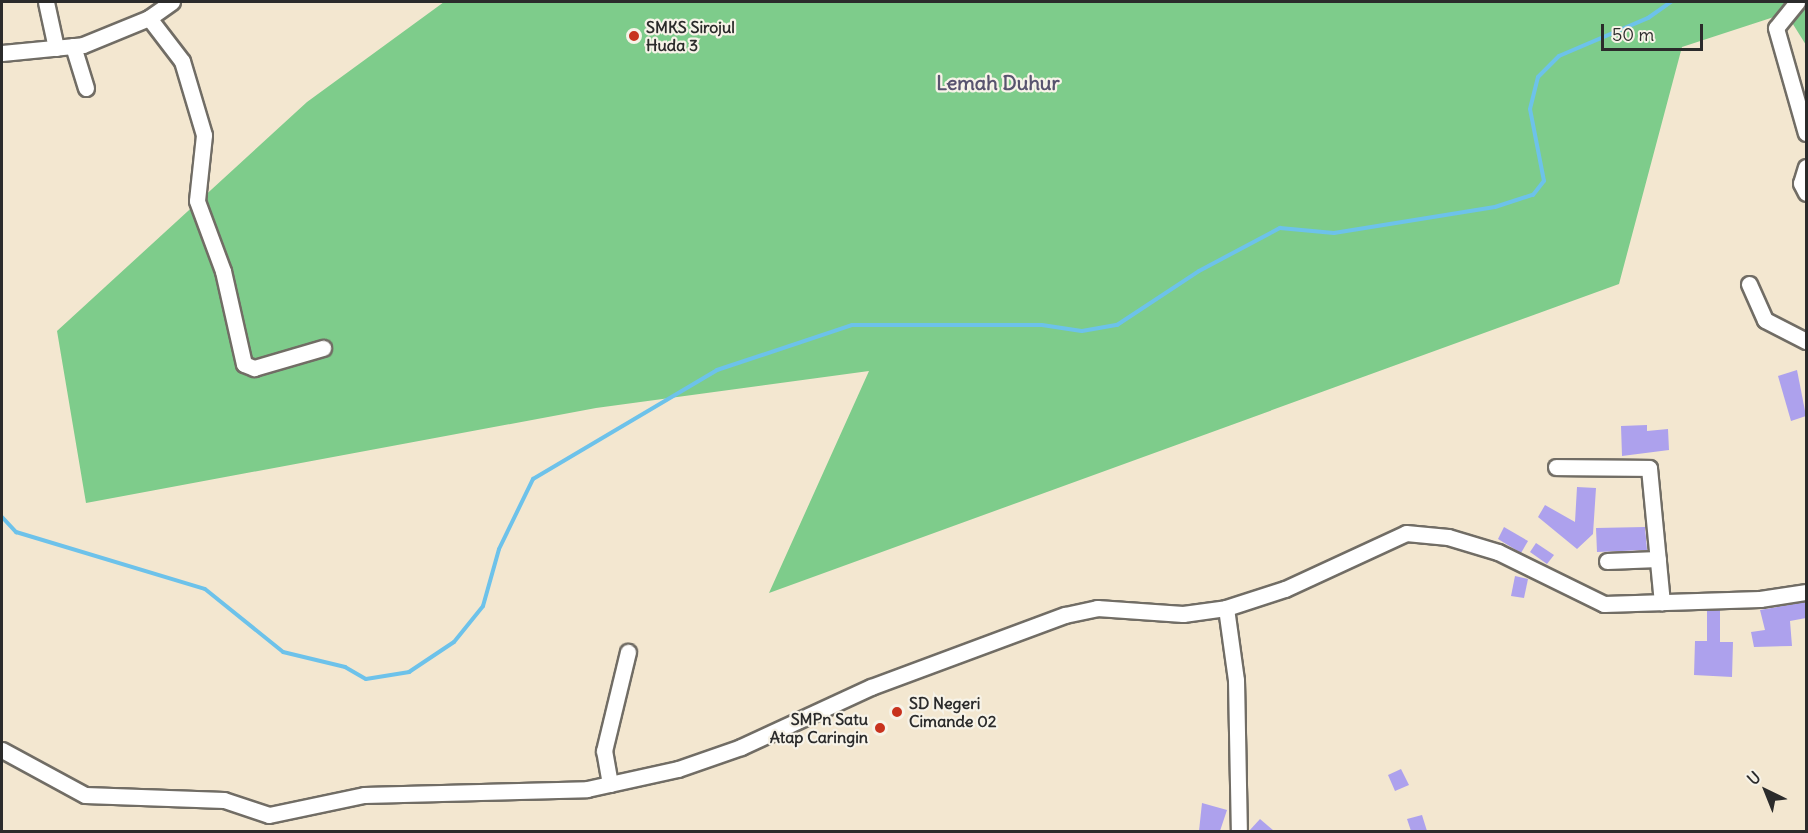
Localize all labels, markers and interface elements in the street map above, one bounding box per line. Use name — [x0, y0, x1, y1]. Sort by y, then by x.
scale bar — [1604, 12, 1706, 50]
place label: SMKS Sirojul Huda 3 — [646, 17, 735, 55]
text: 50 m — [1612, 23, 1654, 46]
marker: SMKS Sirojul Huda 3 — [627, 29, 641, 43]
district label: Lemah Duhur — [936, 70, 1060, 94]
place label: SD Negeri Cimande 02 — [909, 693, 997, 731]
marker: SD Negeri Cimande 02 — [890, 705, 904, 719]
place label: SMPn Satu Atap Caringin — [770, 709, 868, 747]
marker: SMPn Satu Atap Caringin — [873, 721, 887, 735]
north arrow — [1736, 761, 1796, 821]
text: U — [1743, 767, 1765, 789]

